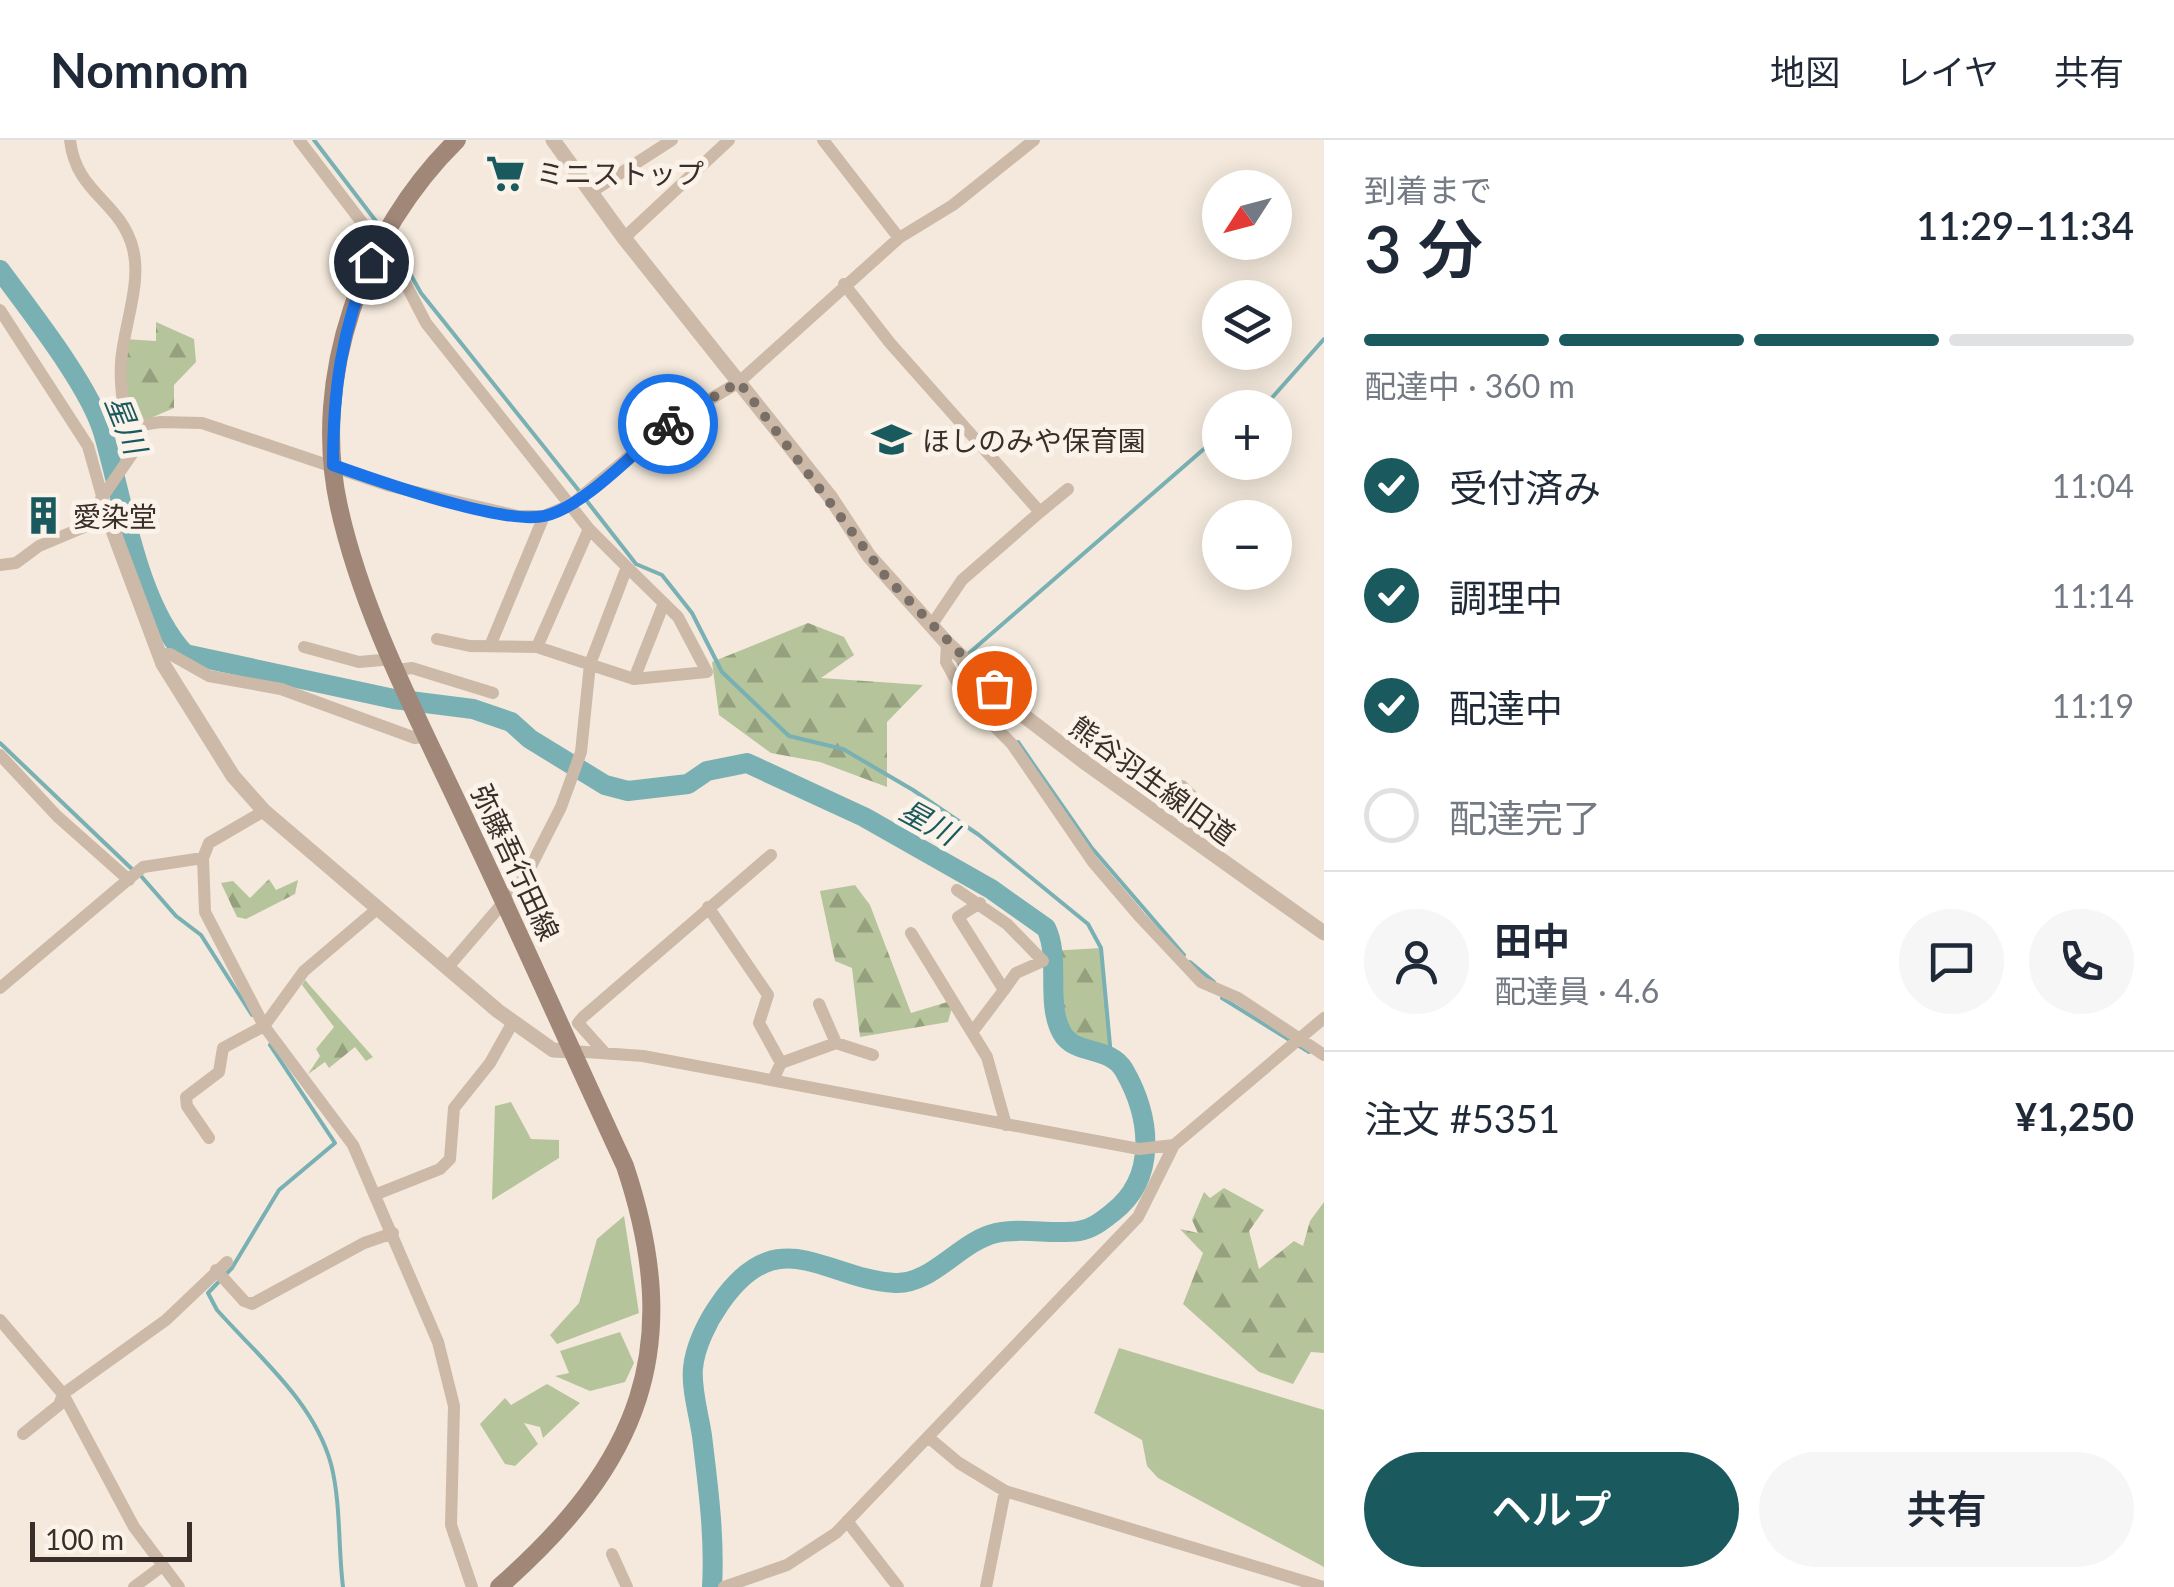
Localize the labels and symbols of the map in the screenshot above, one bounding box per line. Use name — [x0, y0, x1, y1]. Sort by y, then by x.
supermarket icon: ミニストップ — [485, 152, 527, 194]
place label: ミニストップ — [536, 156, 704, 190]
north arrow — [1202, 170, 1292, 260]
pin — [329, 220, 414, 305]
courier — [618, 374, 718, 474]
water label: 星川 — [99, 389, 156, 461]
school or university icon: ほしのみや保育園 — [871, 419, 913, 461]
place label: ほしのみや保育園 — [922, 423, 1146, 457]
building icon: 愛染堂 — [22, 495, 64, 537]
place label: 愛染堂 — [73, 499, 157, 533]
pin — [952, 646, 1037, 731]
street label: 熊谷羽生線旧道 — [1064, 709, 1242, 851]
street label: 弥藤吾行田線 — [465, 779, 567, 945]
water label: 星川 — [894, 791, 967, 853]
scale bar — [30, 1517, 192, 1562]

